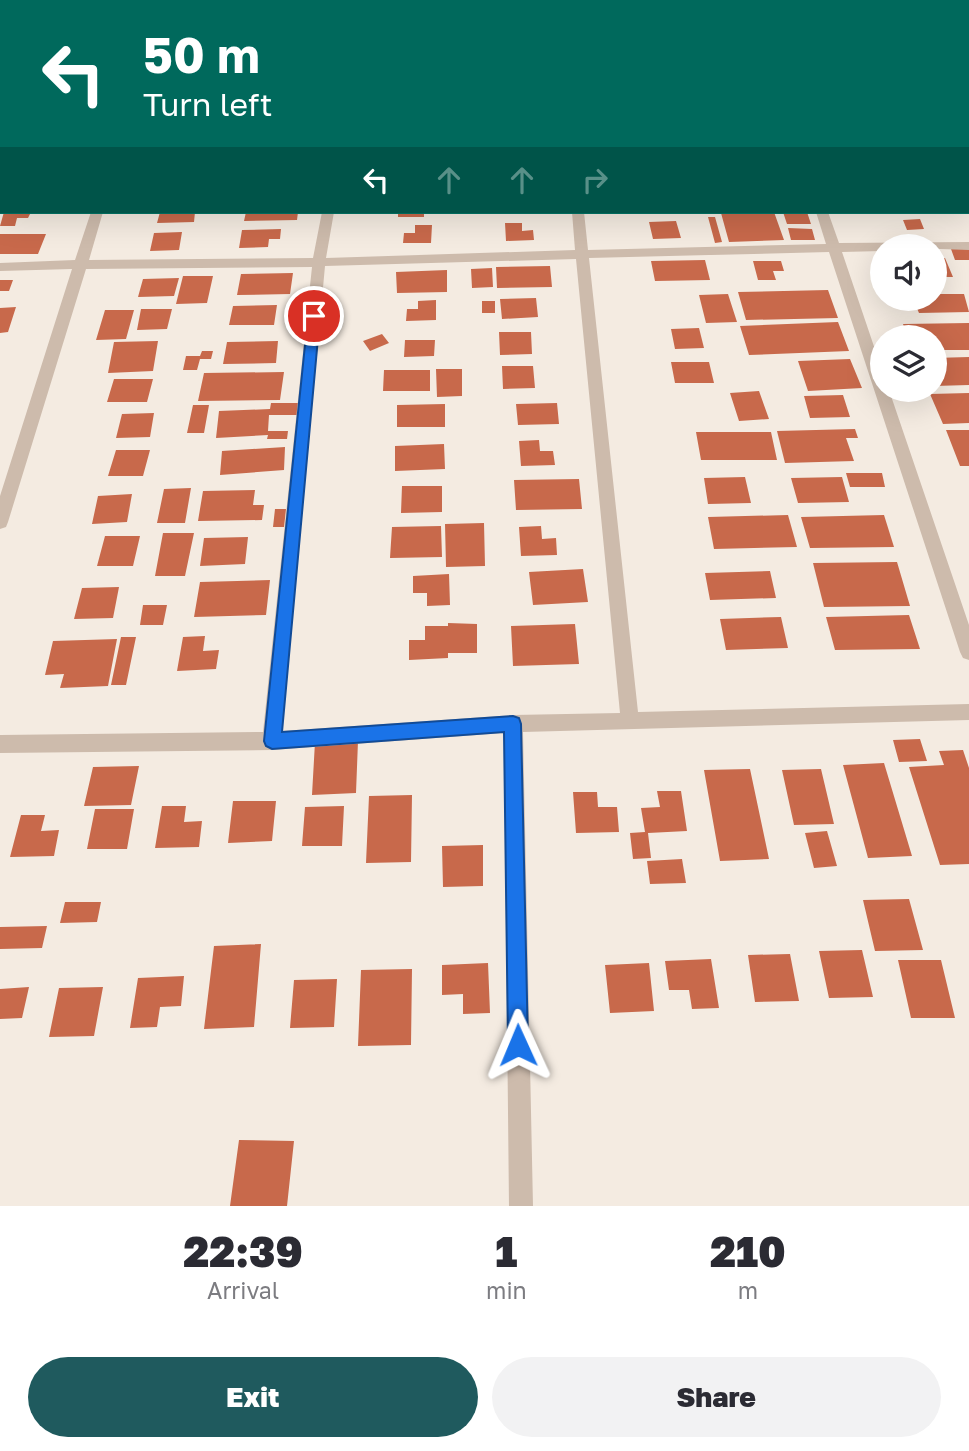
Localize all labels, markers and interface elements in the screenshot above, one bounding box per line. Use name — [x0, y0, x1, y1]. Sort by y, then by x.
text: 50 m — [143, 25, 260, 84]
icon: left — [28, 28, 119, 119]
text: Turn left — [143, 85, 272, 123]
icon: left — [357, 161, 395, 199]
icon: ahead — [430, 161, 468, 199]
icon: ahead — [503, 161, 541, 199]
icon: right — [576, 161, 614, 199]
map controls — [870, 234, 947, 402]
button: sound — [870, 234, 947, 311]
pin — [284, 286, 344, 346]
icon: arrive — [295, 297, 333, 335]
button: layers — [870, 325, 947, 402]
position arrow — [481, 1008, 555, 1082]
text: 22:39 — [183, 1226, 303, 1276]
text: 1 — [495, 1226, 517, 1276]
text: 210 — [710, 1226, 786, 1276]
text: Arrival — [207, 1276, 279, 1304]
text: min — [486, 1276, 527, 1304]
text: m — [738, 1276, 758, 1304]
button: Exit — [28, 1357, 478, 1437]
button: Share — [492, 1357, 941, 1437]

